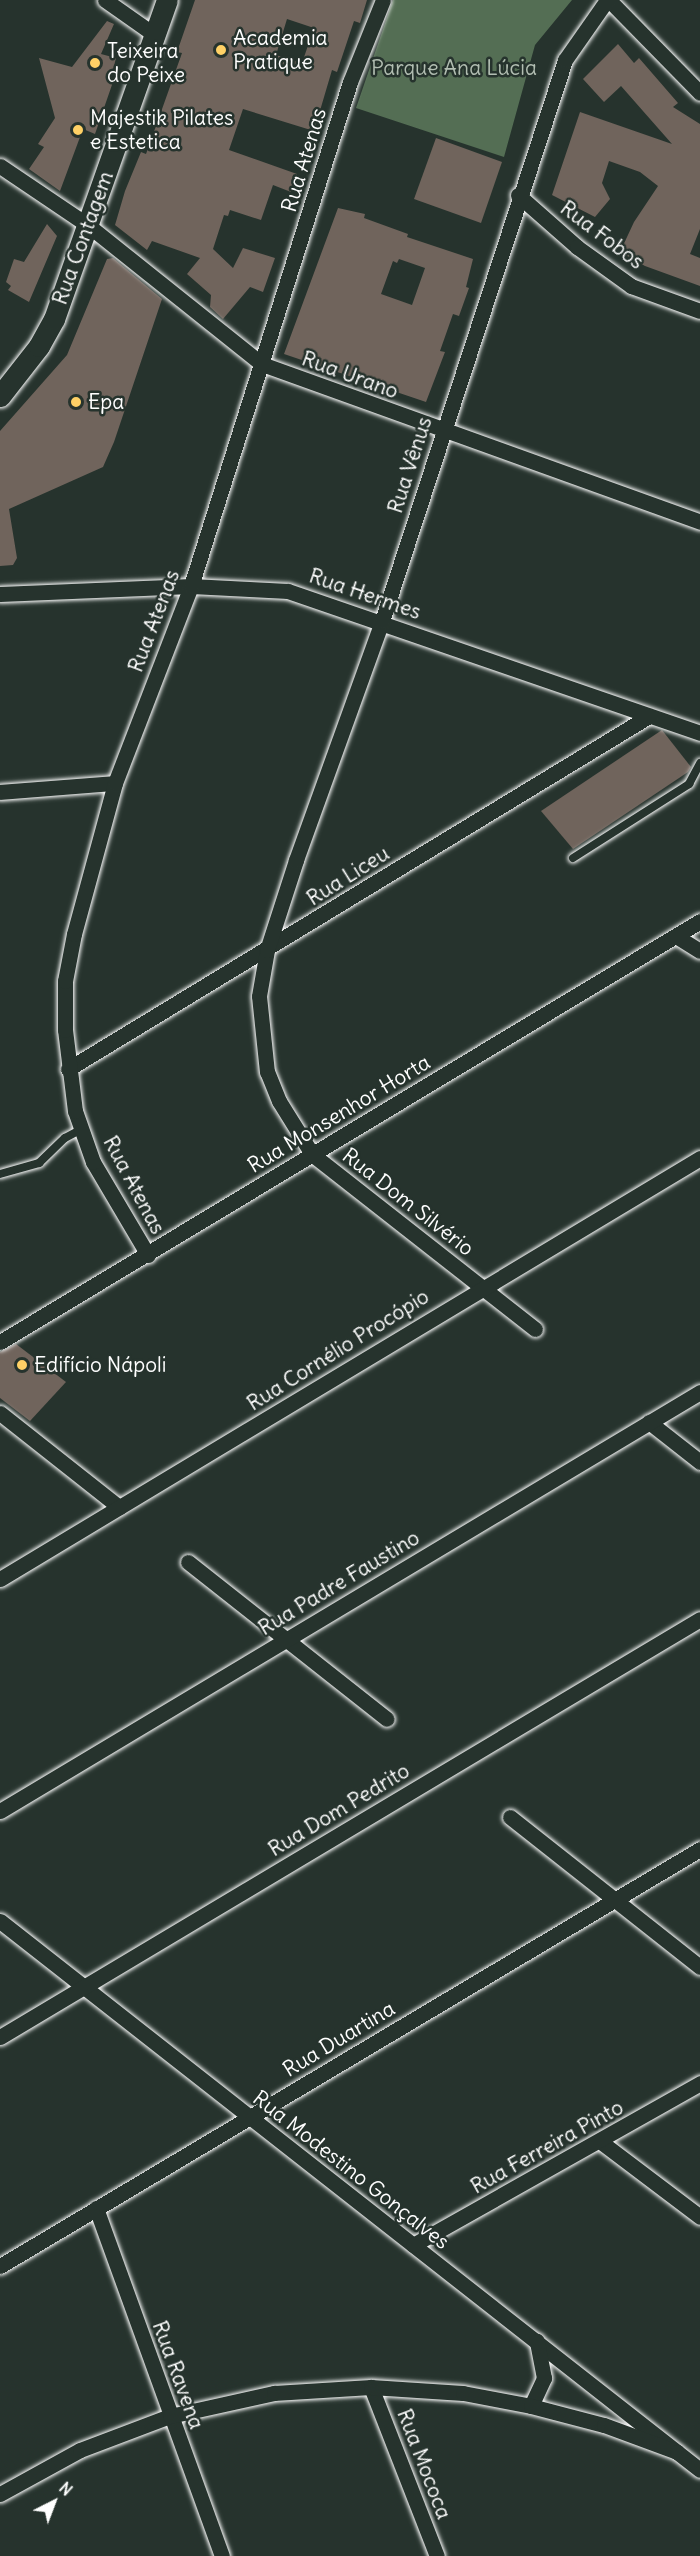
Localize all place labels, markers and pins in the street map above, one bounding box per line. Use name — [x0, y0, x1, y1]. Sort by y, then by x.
place label: Academia Pratique — [233, 25, 328, 75]
place label: Teixeira do Peixe — [107, 38, 185, 88]
marker: Academia Pratique — [214, 43, 228, 57]
marker: Teixeira do Peixe — [88, 56, 102, 70]
place label: Majestik Pilates e Estetica — [90, 105, 234, 155]
marker: Majestik Pilates e Estetica — [71, 123, 85, 137]
place label: Epa — [88, 389, 124, 415]
marker: Epa — [69, 395, 83, 409]
place label: Edifício Nápoli — [34, 1352, 166, 1378]
marker: Edifício Nápoli — [15, 1358, 29, 1372]

